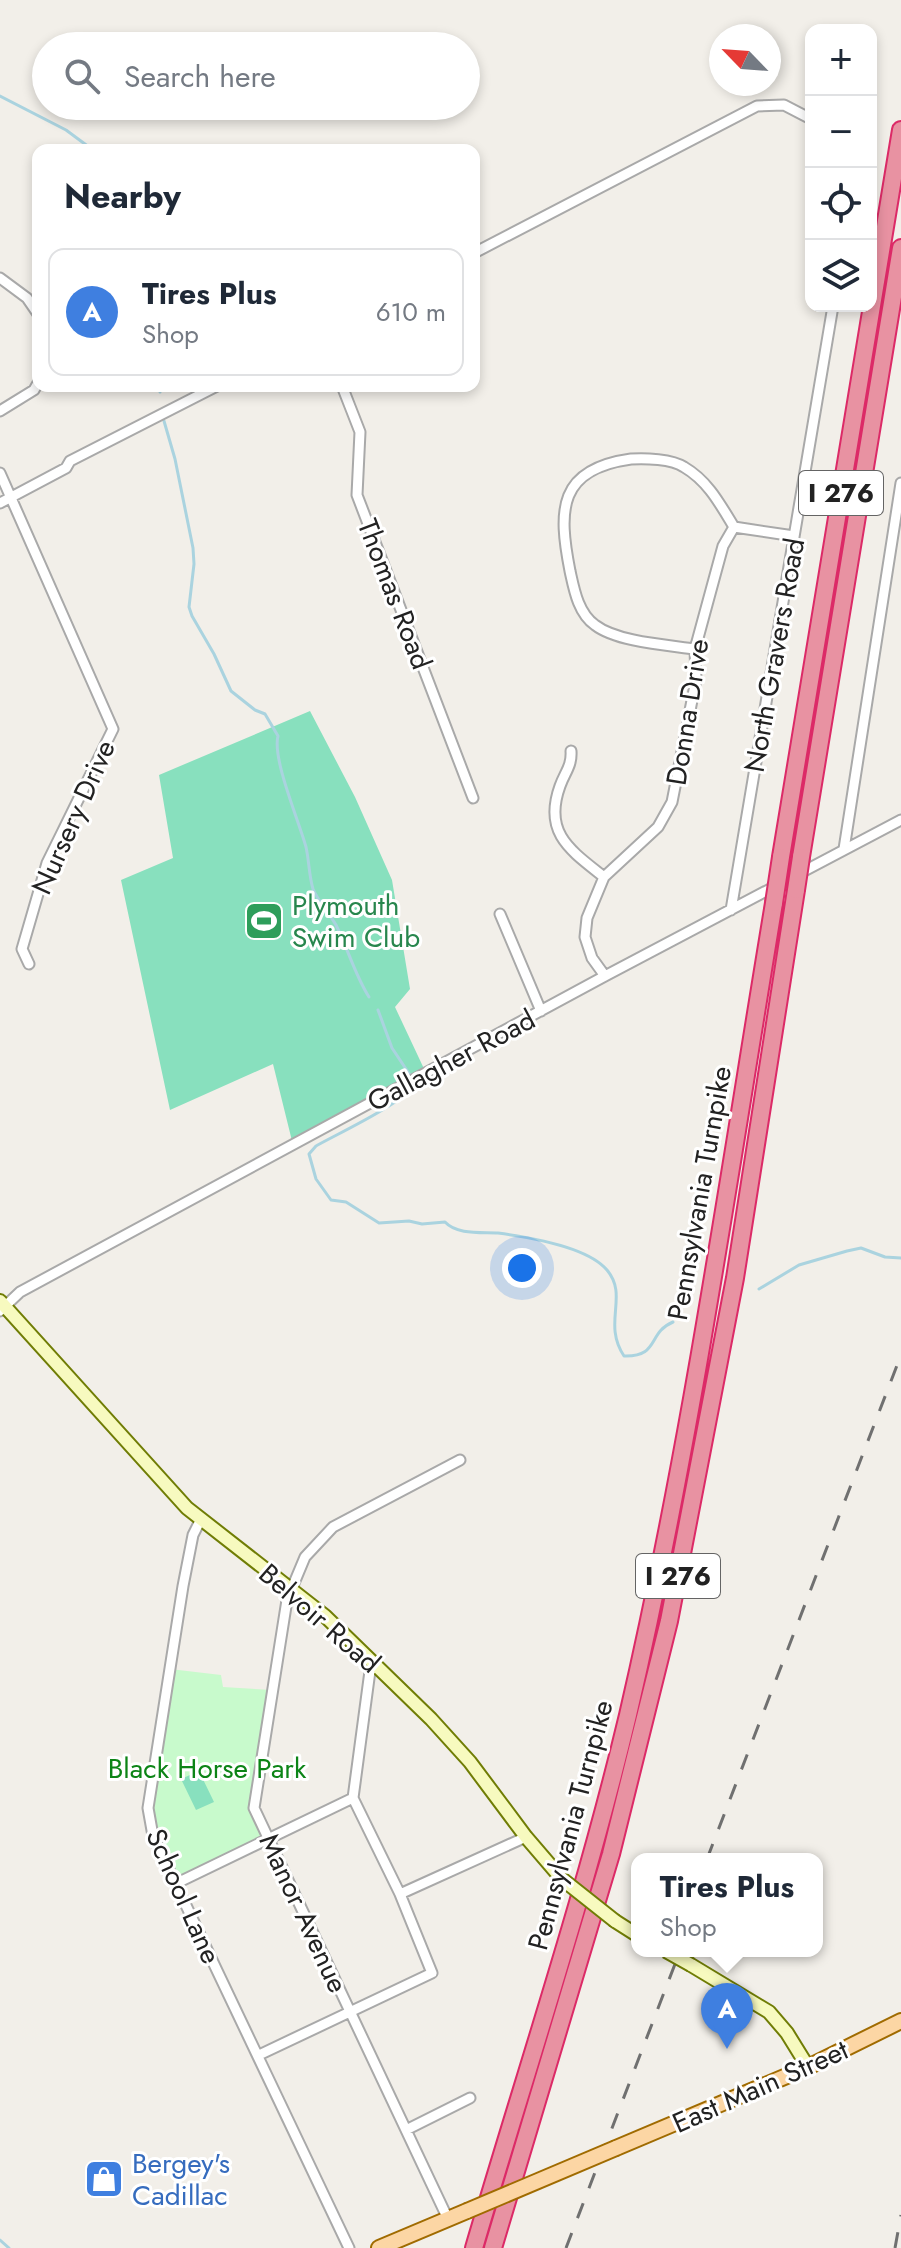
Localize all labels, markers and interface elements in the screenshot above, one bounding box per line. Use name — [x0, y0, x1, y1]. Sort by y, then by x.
north arrow — [709, 24, 781, 96]
map controls — [805, 24, 877, 312]
button: + — [805, 24, 877, 96]
search box — [32, 32, 480, 120]
icon: search — [60, 54, 104, 98]
text: Search here — [124, 55, 276, 98]
button: − — [805, 96, 877, 168]
button: locate — [805, 168, 877, 240]
text: Nearby — [64, 172, 181, 221]
button: layers — [805, 240, 877, 312]
text: Tires Plus — [142, 272, 277, 315]
text: A — [82, 293, 102, 331]
text: 610 m — [376, 293, 446, 331]
text: Shop — [142, 315, 199, 353]
road number: I 276 — [799, 471, 883, 515]
street label: Thomas Road — [347, 513, 442, 675]
street label: North Gravers Road — [734, 535, 815, 775]
street label: Donna Drive — [656, 636, 719, 788]
street label: Nursery Drive — [21, 733, 126, 901]
place label: Plymouth Swim Club — [292, 885, 420, 958]
sports icon: Plymouth Swim Club — [243, 900, 285, 942]
street label: Gallagher Road — [360, 999, 543, 1122]
street label: Pennsylvania Turnpike — [657, 1063, 742, 1323]
your location — [502, 1248, 542, 1288]
street label: Belvoir Road — [250, 1554, 389, 1683]
road number: I 276 — [636, 1554, 720, 1598]
street label: Pennsylvania Turnpike — [517, 1696, 624, 1955]
park label: Black Horse Park — [108, 1748, 307, 1789]
street label: School Lane — [136, 1822, 232, 1970]
street label: Manor Avenue — [249, 1827, 358, 2000]
popup — [631, 1853, 823, 1957]
text: Tires Plus — [660, 1865, 794, 1908]
text: Shop — [660, 1908, 717, 1946]
pin: A — [701, 1983, 753, 2049]
street label: East Main Street — [666, 2029, 855, 2144]
place label: Bergey's Cadillac — [132, 2143, 230, 2216]
shop icon: Bergey's Cadillac — [83, 2158, 125, 2200]

